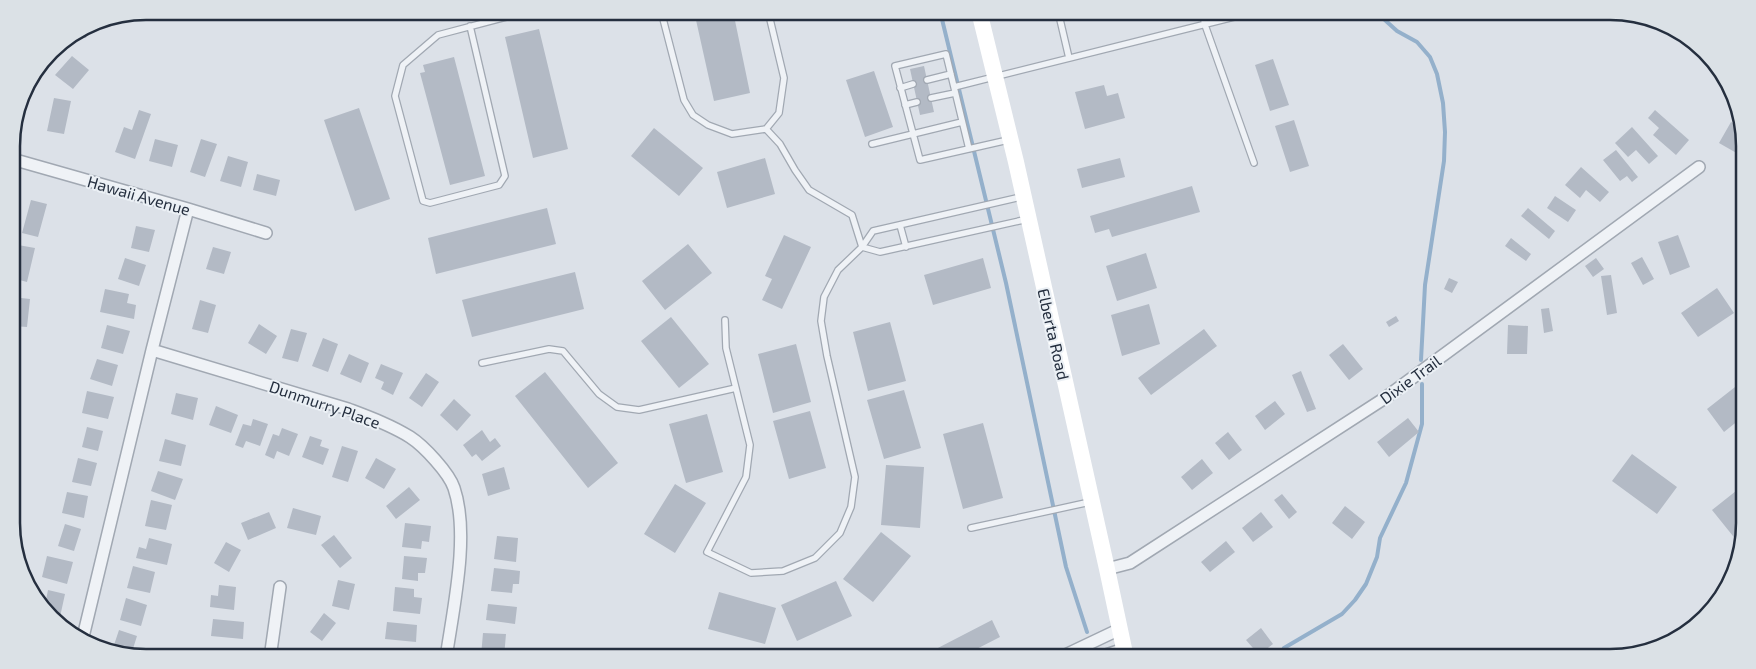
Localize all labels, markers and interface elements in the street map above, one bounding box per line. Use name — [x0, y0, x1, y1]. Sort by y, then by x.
street label: Hawaii Avenue — [85, 171, 193, 219]
street label: Elberta Road — [1034, 286, 1074, 382]
street label: Dixie Trail — [1376, 350, 1444, 407]
street label: Dunmurry Place — [267, 376, 383, 432]

